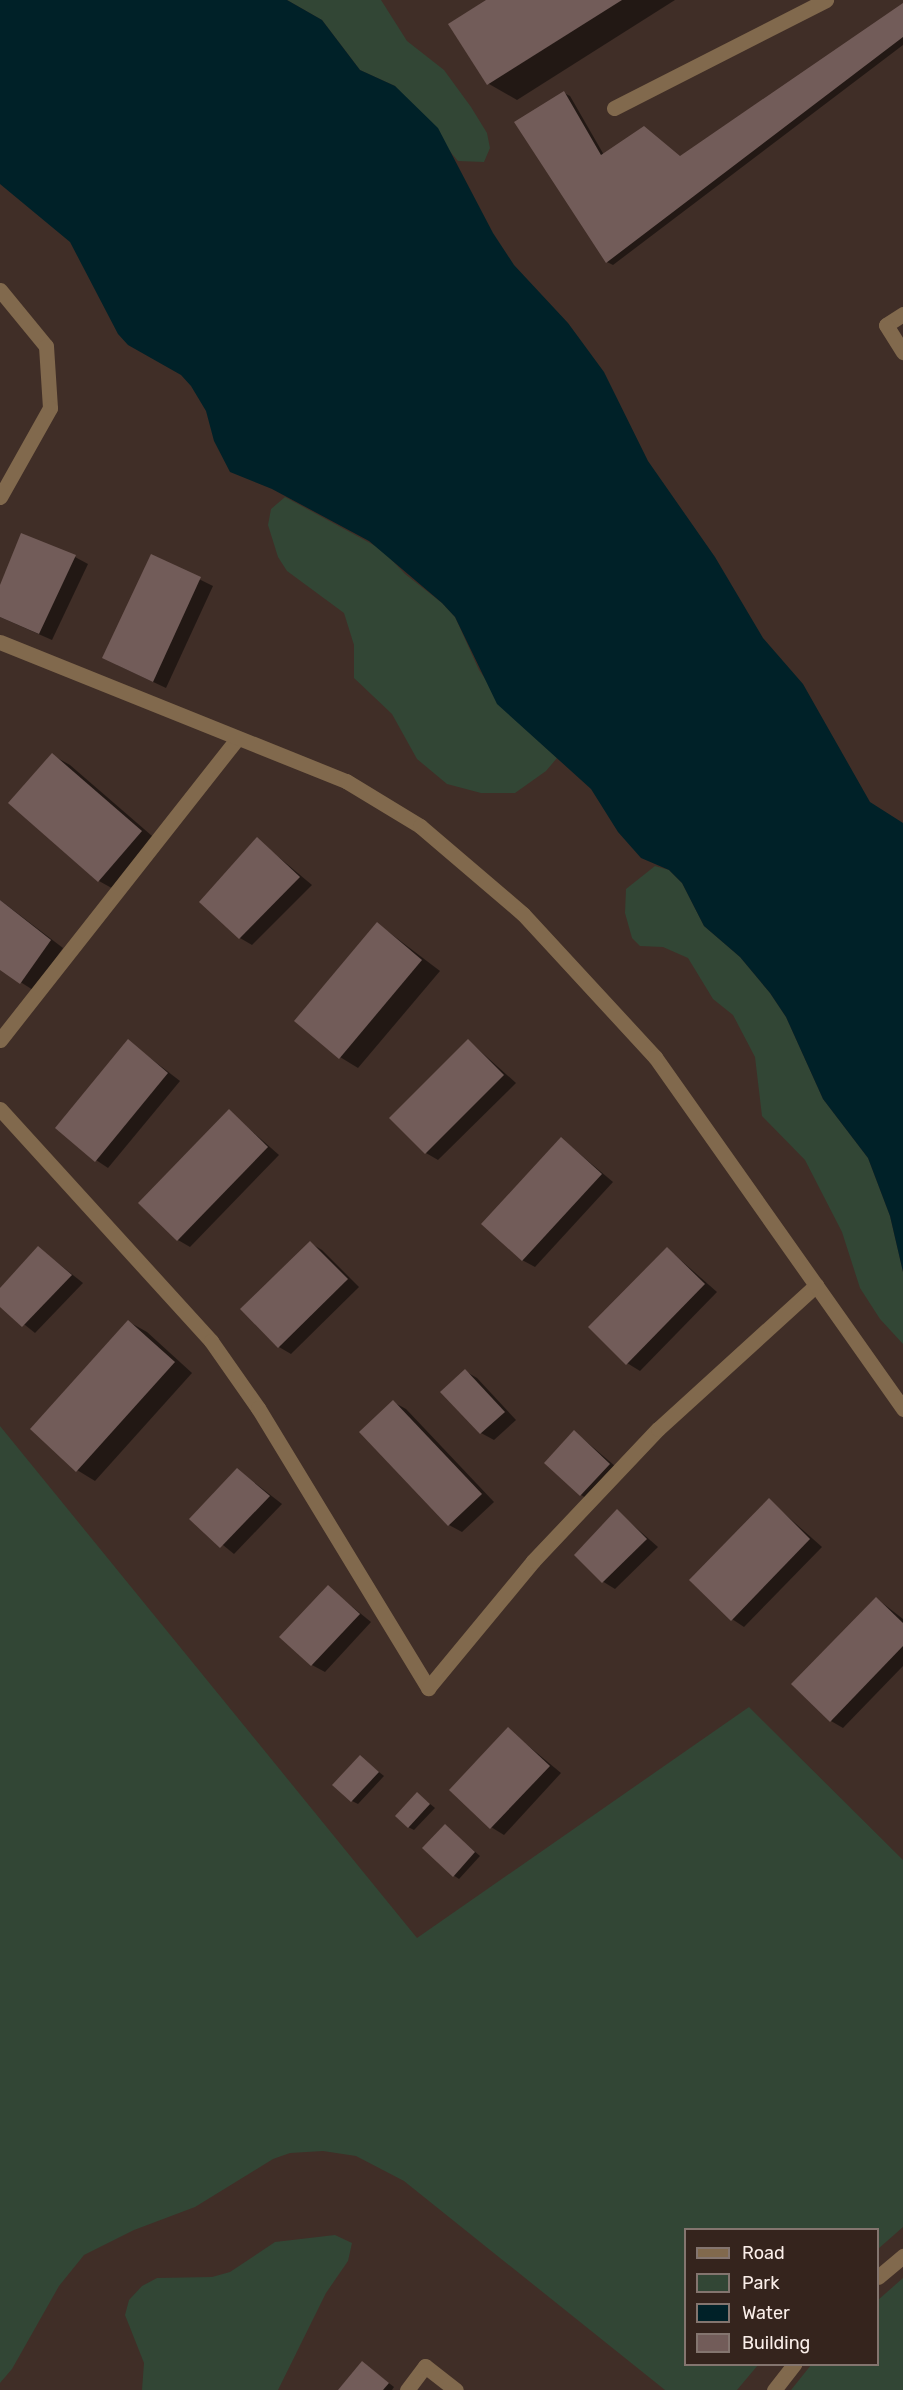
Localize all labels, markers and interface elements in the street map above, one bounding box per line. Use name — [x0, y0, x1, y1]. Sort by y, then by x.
legend — [684, 2228, 879, 2366]
text: Road — [742, 2242, 785, 2264]
text: Park — [742, 2272, 779, 2294]
text: Water — [742, 2302, 790, 2324]
text: Building — [742, 2332, 810, 2354]

